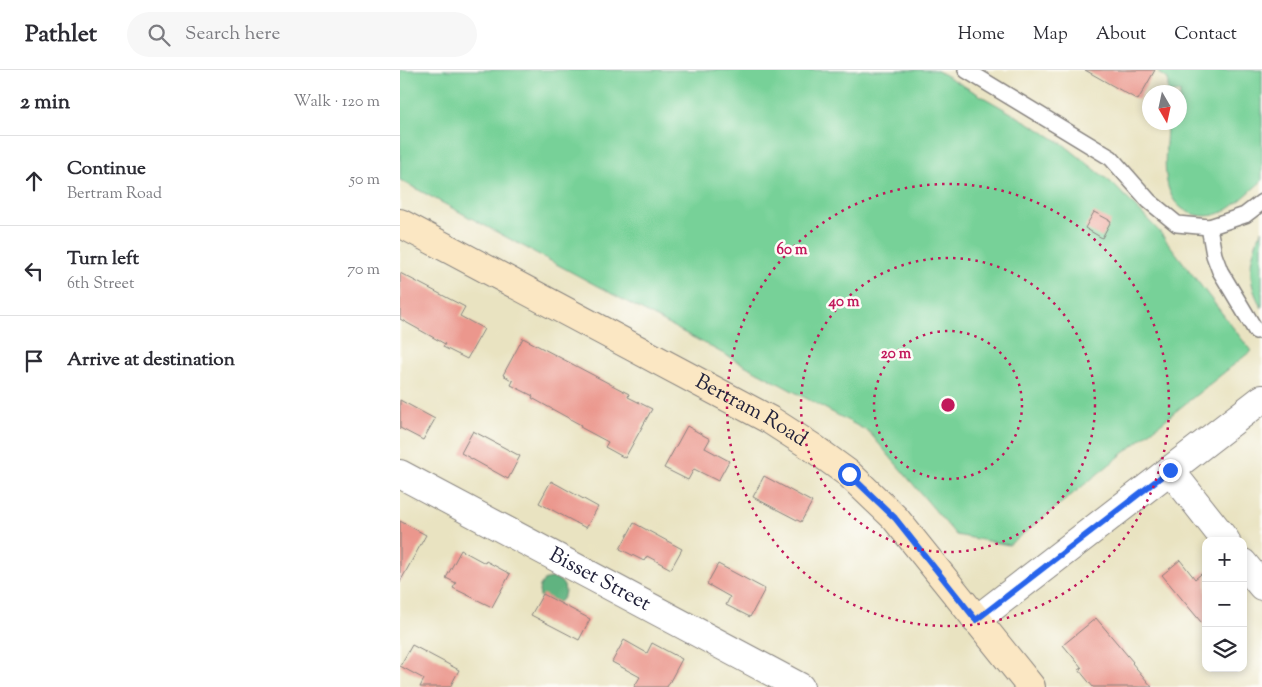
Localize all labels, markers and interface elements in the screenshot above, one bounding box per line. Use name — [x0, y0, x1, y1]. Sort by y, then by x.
search box — [127, 12, 477, 57]
text: Pathlet — [25, 18, 97, 52]
icon: search — [145, 21, 173, 49]
text: Search here — [185, 21, 280, 48]
text: Home — [958, 22, 1005, 48]
text: Map — [1033, 22, 1068, 48]
text: About — [1096, 22, 1146, 48]
text: Contact — [1174, 22, 1237, 48]
north arrow — [1142, 85, 1187, 130]
text: 2 min — [20, 88, 70, 118]
text: Walk · 120 m — [294, 91, 380, 114]
text: Continue — [67, 156, 146, 183]
icon: ahead — [20, 167, 48, 195]
text: 50 m — [349, 169, 380, 192]
text: Bertram Road — [67, 183, 162, 206]
text: 60 m — [777, 240, 808, 261]
text: Turn left — [67, 246, 139, 273]
icon: left — [20, 257, 48, 285]
text: 70 m — [347, 259, 380, 282]
text: 6th Street — [67, 273, 134, 296]
text: 40 m — [828, 292, 860, 313]
text: 20 m — [881, 344, 912, 365]
icon: arrive — [20, 347, 48, 375]
text: Arrive at destination — [67, 347, 235, 374]
street label: Bertram Road — [689, 367, 813, 455]
centre of rings — [939, 396, 957, 414]
route end — [1159, 459, 1182, 482]
route start — [838, 463, 861, 486]
map controls — [1202, 537, 1247, 672]
button: + — [1202, 537, 1247, 582]
street label: Bisset Street — [543, 541, 656, 620]
button: − — [1202, 582, 1247, 627]
button: layers — [1202, 627, 1247, 672]

